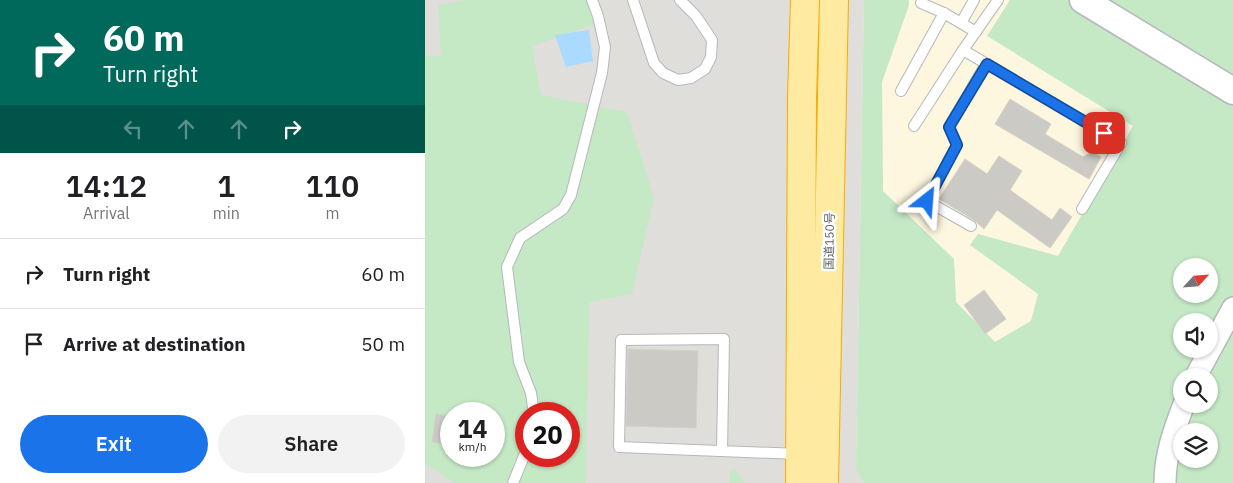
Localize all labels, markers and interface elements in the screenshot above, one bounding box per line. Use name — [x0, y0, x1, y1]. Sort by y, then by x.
text: 60 m — [103, 15, 185, 61]
icon: right — [20, 20, 85, 85]
text: Turn right — [103, 59, 198, 88]
pin — [1083, 112, 1125, 154]
icon: left — [119, 115, 147, 143]
icon: ahead — [172, 115, 200, 143]
icon: ahead — [225, 115, 253, 143]
icon: right — [278, 115, 306, 143]
icon: arrive — [1090, 119, 1118, 147]
text: 14:12 — [66, 166, 147, 205]
text: 1 — [217, 166, 235, 205]
text: 110 — [305, 166, 359, 205]
position arrow — [900, 174, 952, 226]
text: Arrival — [83, 203, 130, 223]
text: min — [213, 203, 240, 223]
text: m — [325, 203, 339, 223]
street label: 国道150号 — [821, 212, 837, 270]
north arrow — [1173, 258, 1217, 302]
map controls — [1173, 258, 1218, 468]
icon: right — [20, 260, 48, 288]
text: Turn right — [63, 262, 150, 286]
text: 60 m — [361, 262, 405, 286]
button: sound — [1173, 313, 1218, 358]
icon: arrive — [20, 330, 48, 358]
text: Arrive at destination — [63, 332, 246, 356]
text: 50 m — [361, 332, 405, 356]
button: search — [1173, 368, 1218, 413]
speed limit sign: 20 — [515, 402, 580, 467]
text: 14 — [457, 412, 488, 445]
button: Exit — [20, 415, 208, 473]
button: Share — [218, 415, 405, 473]
button: layers — [1173, 423, 1218, 468]
text: km/h — [458, 439, 487, 454]

